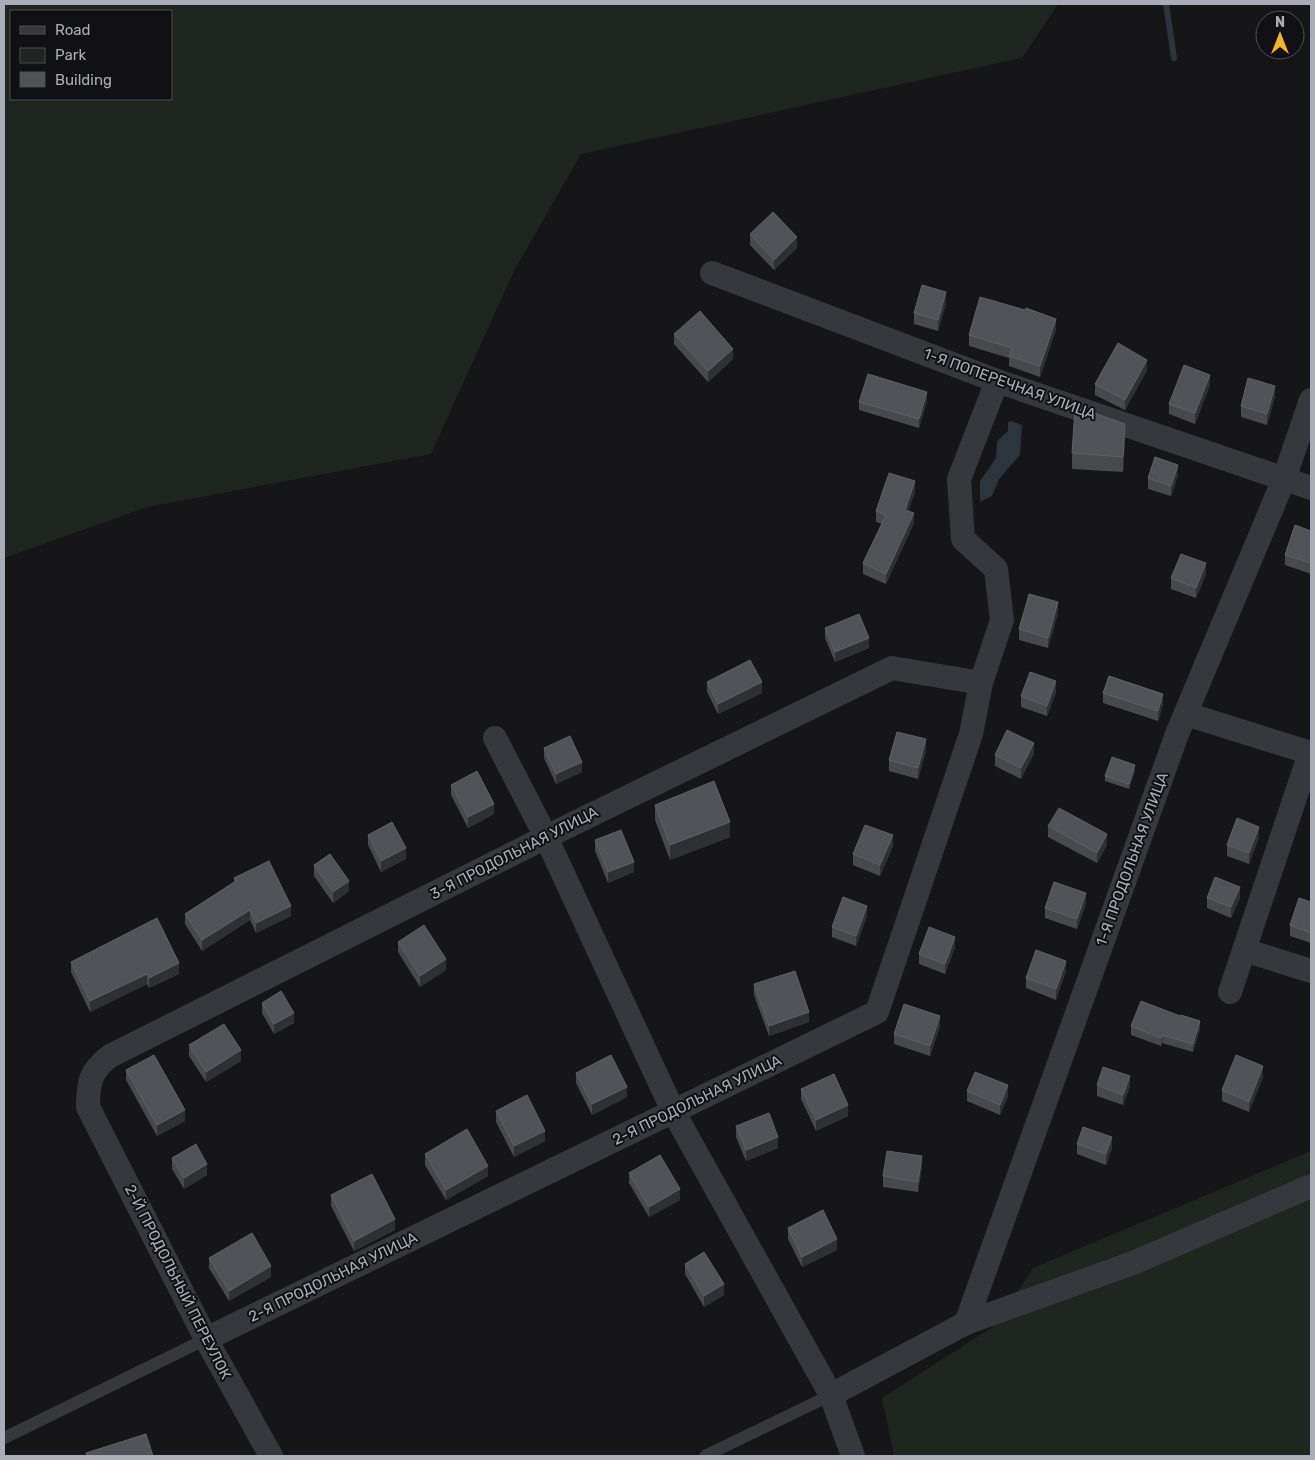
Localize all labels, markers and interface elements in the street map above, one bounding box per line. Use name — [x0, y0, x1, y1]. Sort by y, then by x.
legend — [10, 10, 172, 100]
north arrow — [1255, 10, 1305, 60]
text: N — [1275, 14, 1285, 31]
text: Road — [55, 21, 91, 39]
text: Park — [55, 46, 86, 64]
text: Building — [55, 71, 112, 89]
street label: 1-Я ПОПЕРЕЧНАЯ УЛИЦА — [921, 344, 1099, 424]
street label: 1-Я ПРОДОЛЬНАЯ УЛИЦА — [1092, 770, 1172, 948]
street label: 3-Я ПРОДОЛЬНАЯ УЛИЦА — [427, 803, 601, 903]
street label: 2-Я ПРОДОЛЬНАЯ УЛИЦА — [610, 1051, 784, 1149]
street label: 2-Й ПРОДОЛЬНЫЙ ПЕРЕУЛОК — [121, 1182, 235, 1383]
street label: 2-Я ПРОДОЛЬНАЯ УЛИЦА — [246, 1228, 420, 1326]

